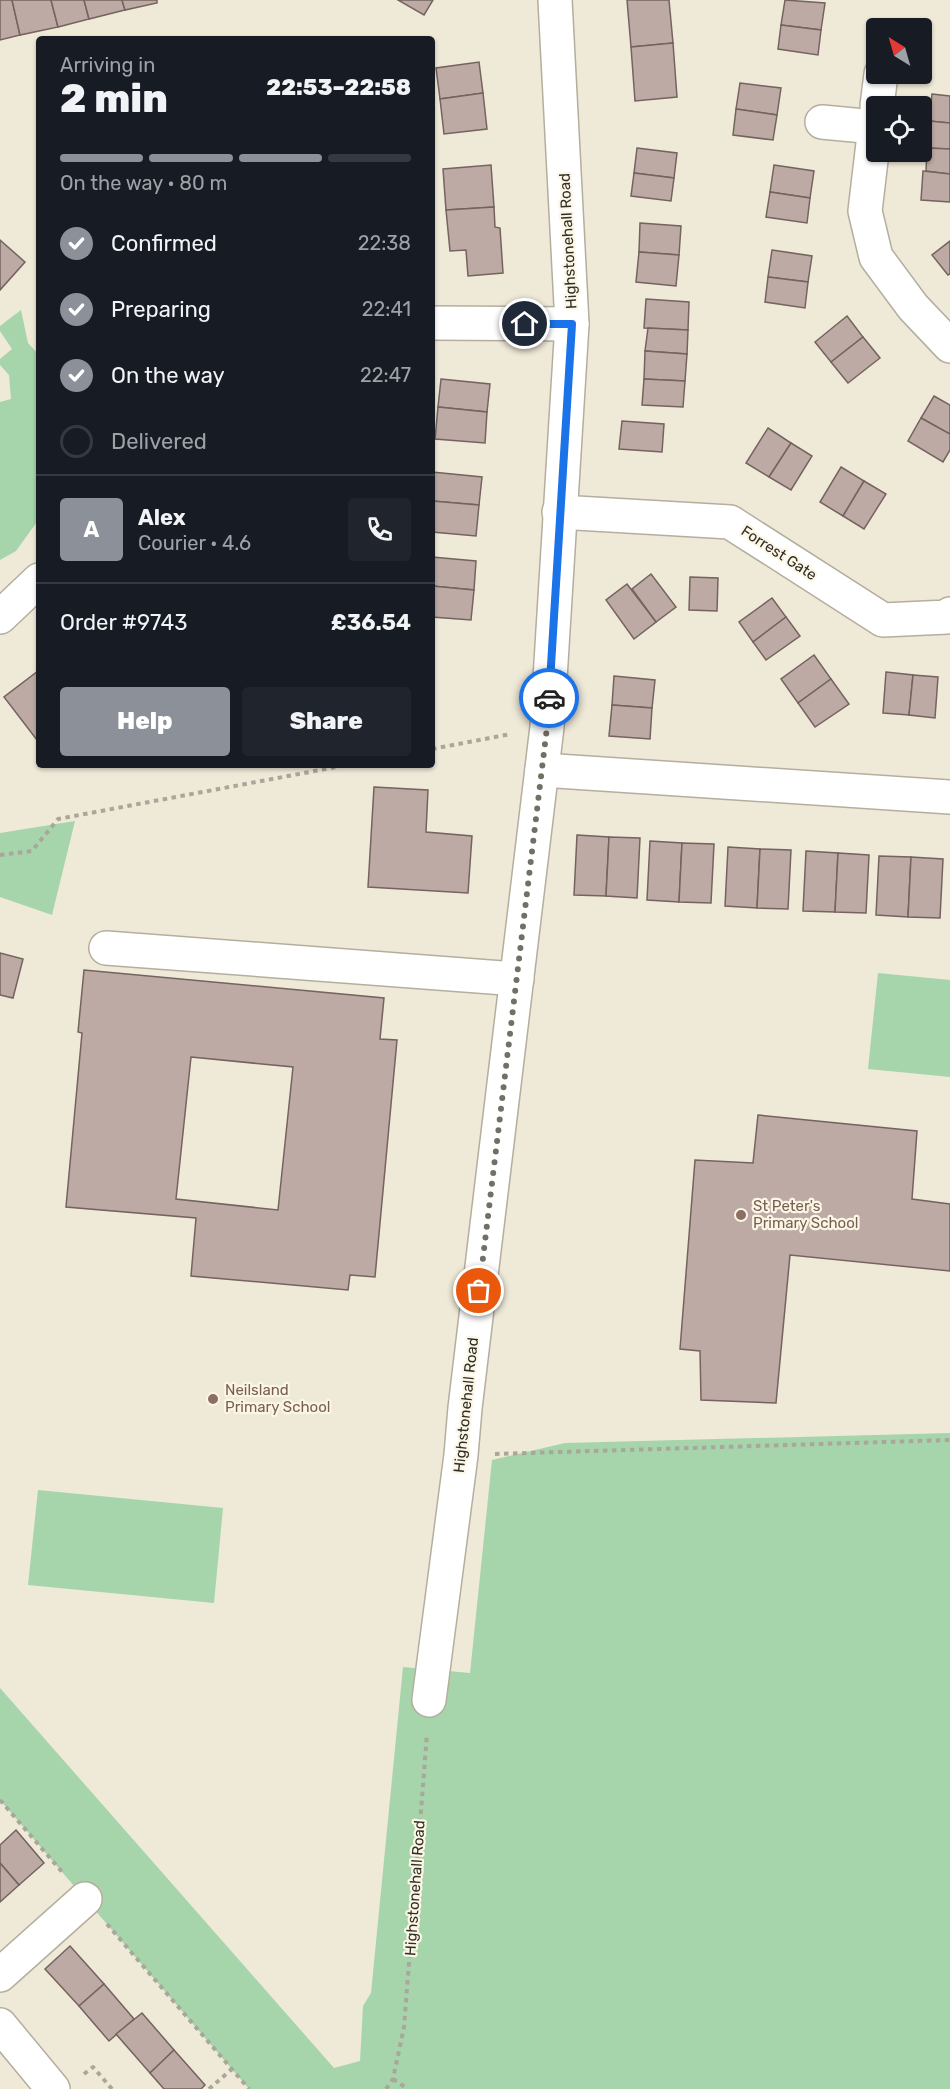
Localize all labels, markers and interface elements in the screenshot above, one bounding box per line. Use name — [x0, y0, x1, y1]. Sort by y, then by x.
north arrow — [866, 18, 932, 84]
map controls — [866, 18, 932, 162]
text: Arriving in — [60, 53, 155, 77]
text: 22:53–22:58 — [266, 74, 411, 101]
text: 2 min — [60, 76, 168, 122]
button: locate — [866, 96, 932, 162]
text: On the way · 80 m — [60, 171, 227, 195]
street label: Highstonehall Road — [555, 173, 581, 309]
icon: check — [60, 227, 93, 260]
text: Confirmed — [111, 230, 217, 257]
text: 22:38 — [358, 231, 411, 255]
icon: check — [60, 293, 93, 326]
text: Preparing — [111, 296, 211, 323]
text: 22:41 — [362, 297, 411, 321]
pin — [499, 298, 550, 349]
icon: home — [508, 307, 541, 340]
icon: check — [60, 359, 93, 392]
text: On the way — [111, 362, 225, 389]
text: 22:47 — [360, 363, 411, 387]
text: Delivered — [111, 428, 207, 455]
button: phone — [348, 498, 411, 561]
text: Alex — [138, 504, 186, 531]
text: A — [84, 516, 99, 543]
street label: Forrest Gate — [738, 522, 820, 584]
text: Courier · 4.6 — [138, 531, 251, 555]
text: Order #9743 — [60, 609, 187, 636]
text: £36.54 — [331, 609, 411, 636]
courier — [519, 668, 579, 728]
icon: car — [533, 682, 566, 715]
button: Help — [60, 687, 230, 756]
button: Share — [242, 687, 411, 756]
place label: St Peter's Primary School — [753, 1197, 858, 1232]
marker: St Peter's Primary School — [734, 1208, 748, 1222]
pin — [453, 1265, 504, 1316]
icon: bag — [462, 1274, 495, 1307]
street label: Highstonehall Road — [450, 1336, 482, 1474]
place label: Neilsland Primary School — [225, 1381, 330, 1416]
marker: Neilsland Primary School — [206, 1392, 220, 1406]
street label: Highstonehall Road — [401, 1820, 429, 1956]

